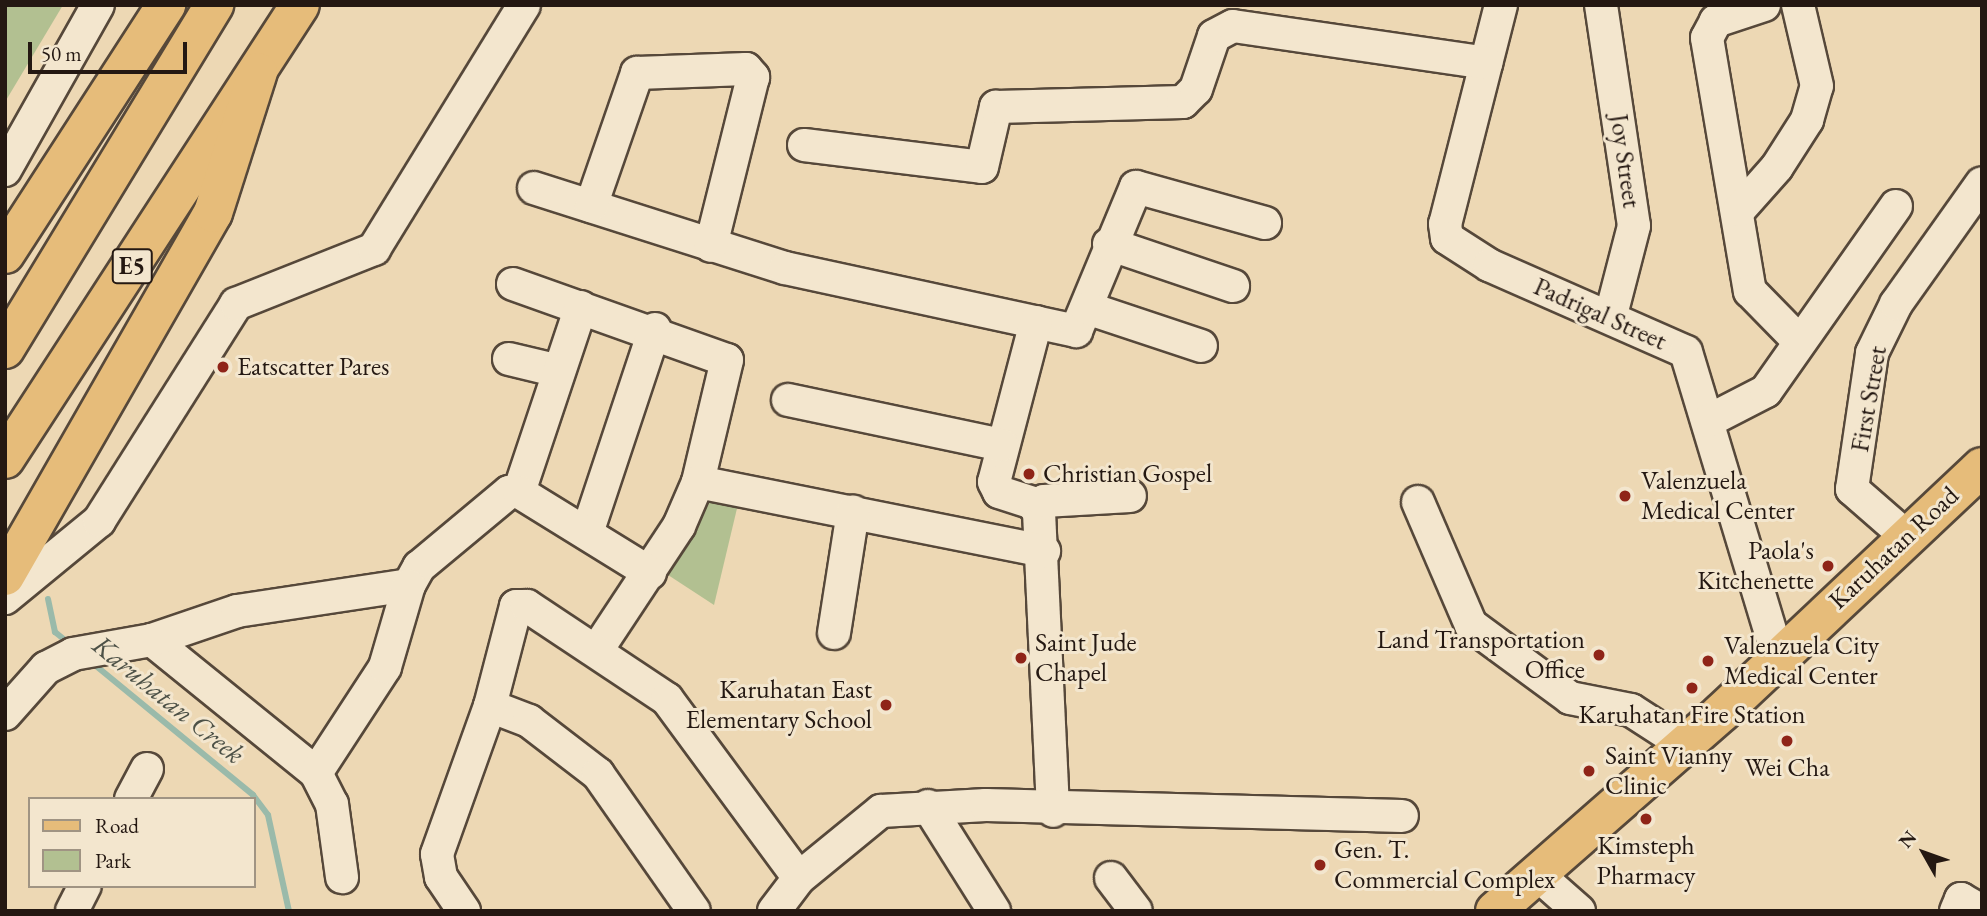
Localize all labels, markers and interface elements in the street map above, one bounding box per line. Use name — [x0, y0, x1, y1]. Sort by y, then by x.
scale bar — [32, 28, 191, 72]
text: 50 m — [41, 40, 82, 67]
street label: Joy Street — [1603, 112, 1647, 210]
road number: E5 — [111, 246, 153, 286]
street label: Padrigal Street — [1529, 271, 1671, 357]
street label: First Street — [1844, 343, 1894, 455]
place label: Eatscatter Pares — [237, 351, 390, 383]
marker: Eatscatter Pares — [215, 359, 231, 375]
place label: Christian Gospel — [1043, 458, 1212, 490]
place label: Valenzuela Medical Center — [1641, 465, 1795, 526]
marker: Christian Gospel — [1021, 466, 1037, 482]
street label: Karuhatan Road — [1823, 480, 1965, 616]
marker: Valenzuela Medical Center — [1615, 486, 1635, 506]
place label: Paola's Kitchenette — [1697, 535, 1814, 596]
marker: Paola's Kitchenette — [1820, 558, 1836, 574]
place label: Land Transportation Office — [1377, 624, 1585, 686]
place label: Saint Jude Chapel — [1035, 627, 1137, 688]
water label: Karuhatan Creek — [86, 628, 252, 770]
place label: Valenzuela City Medical Center — [1724, 630, 1879, 692]
marker: Land Transportation Office — [1591, 647, 1607, 663]
marker: Saint Jude Chapel — [1013, 650, 1029, 666]
marker: Valenzuela City Medical Center — [1698, 651, 1718, 671]
place label: Karuhatan East Elementary School — [685, 674, 872, 736]
marker: Karuhatan Fire Station — [1684, 680, 1700, 696]
marker: Karuhatan East Elementary School — [878, 697, 894, 713]
place label: Karuhatan Fire Station — [1578, 699, 1806, 731]
marker: Wei Cha — [1779, 733, 1795, 749]
place label: Saint Vianny Clinic — [1605, 740, 1732, 802]
place label: Wei Cha — [1744, 752, 1830, 784]
marker: Saint Vianny Clinic — [1579, 761, 1599, 781]
legend — [28, 797, 256, 888]
marker: Kimsteph Pharmacy — [1638, 811, 1654, 827]
text: Road — [95, 812, 139, 839]
north arrow — [1889, 818, 1959, 888]
text: N — [1893, 825, 1922, 853]
place label: Kimsteph Pharmacy — [1597, 830, 1695, 892]
place label: Gen. T. Commercial Complex — [1334, 834, 1555, 896]
text: Park — [95, 847, 131, 874]
marker: Gen. T. Commercial Complex — [1312, 857, 1328, 873]

